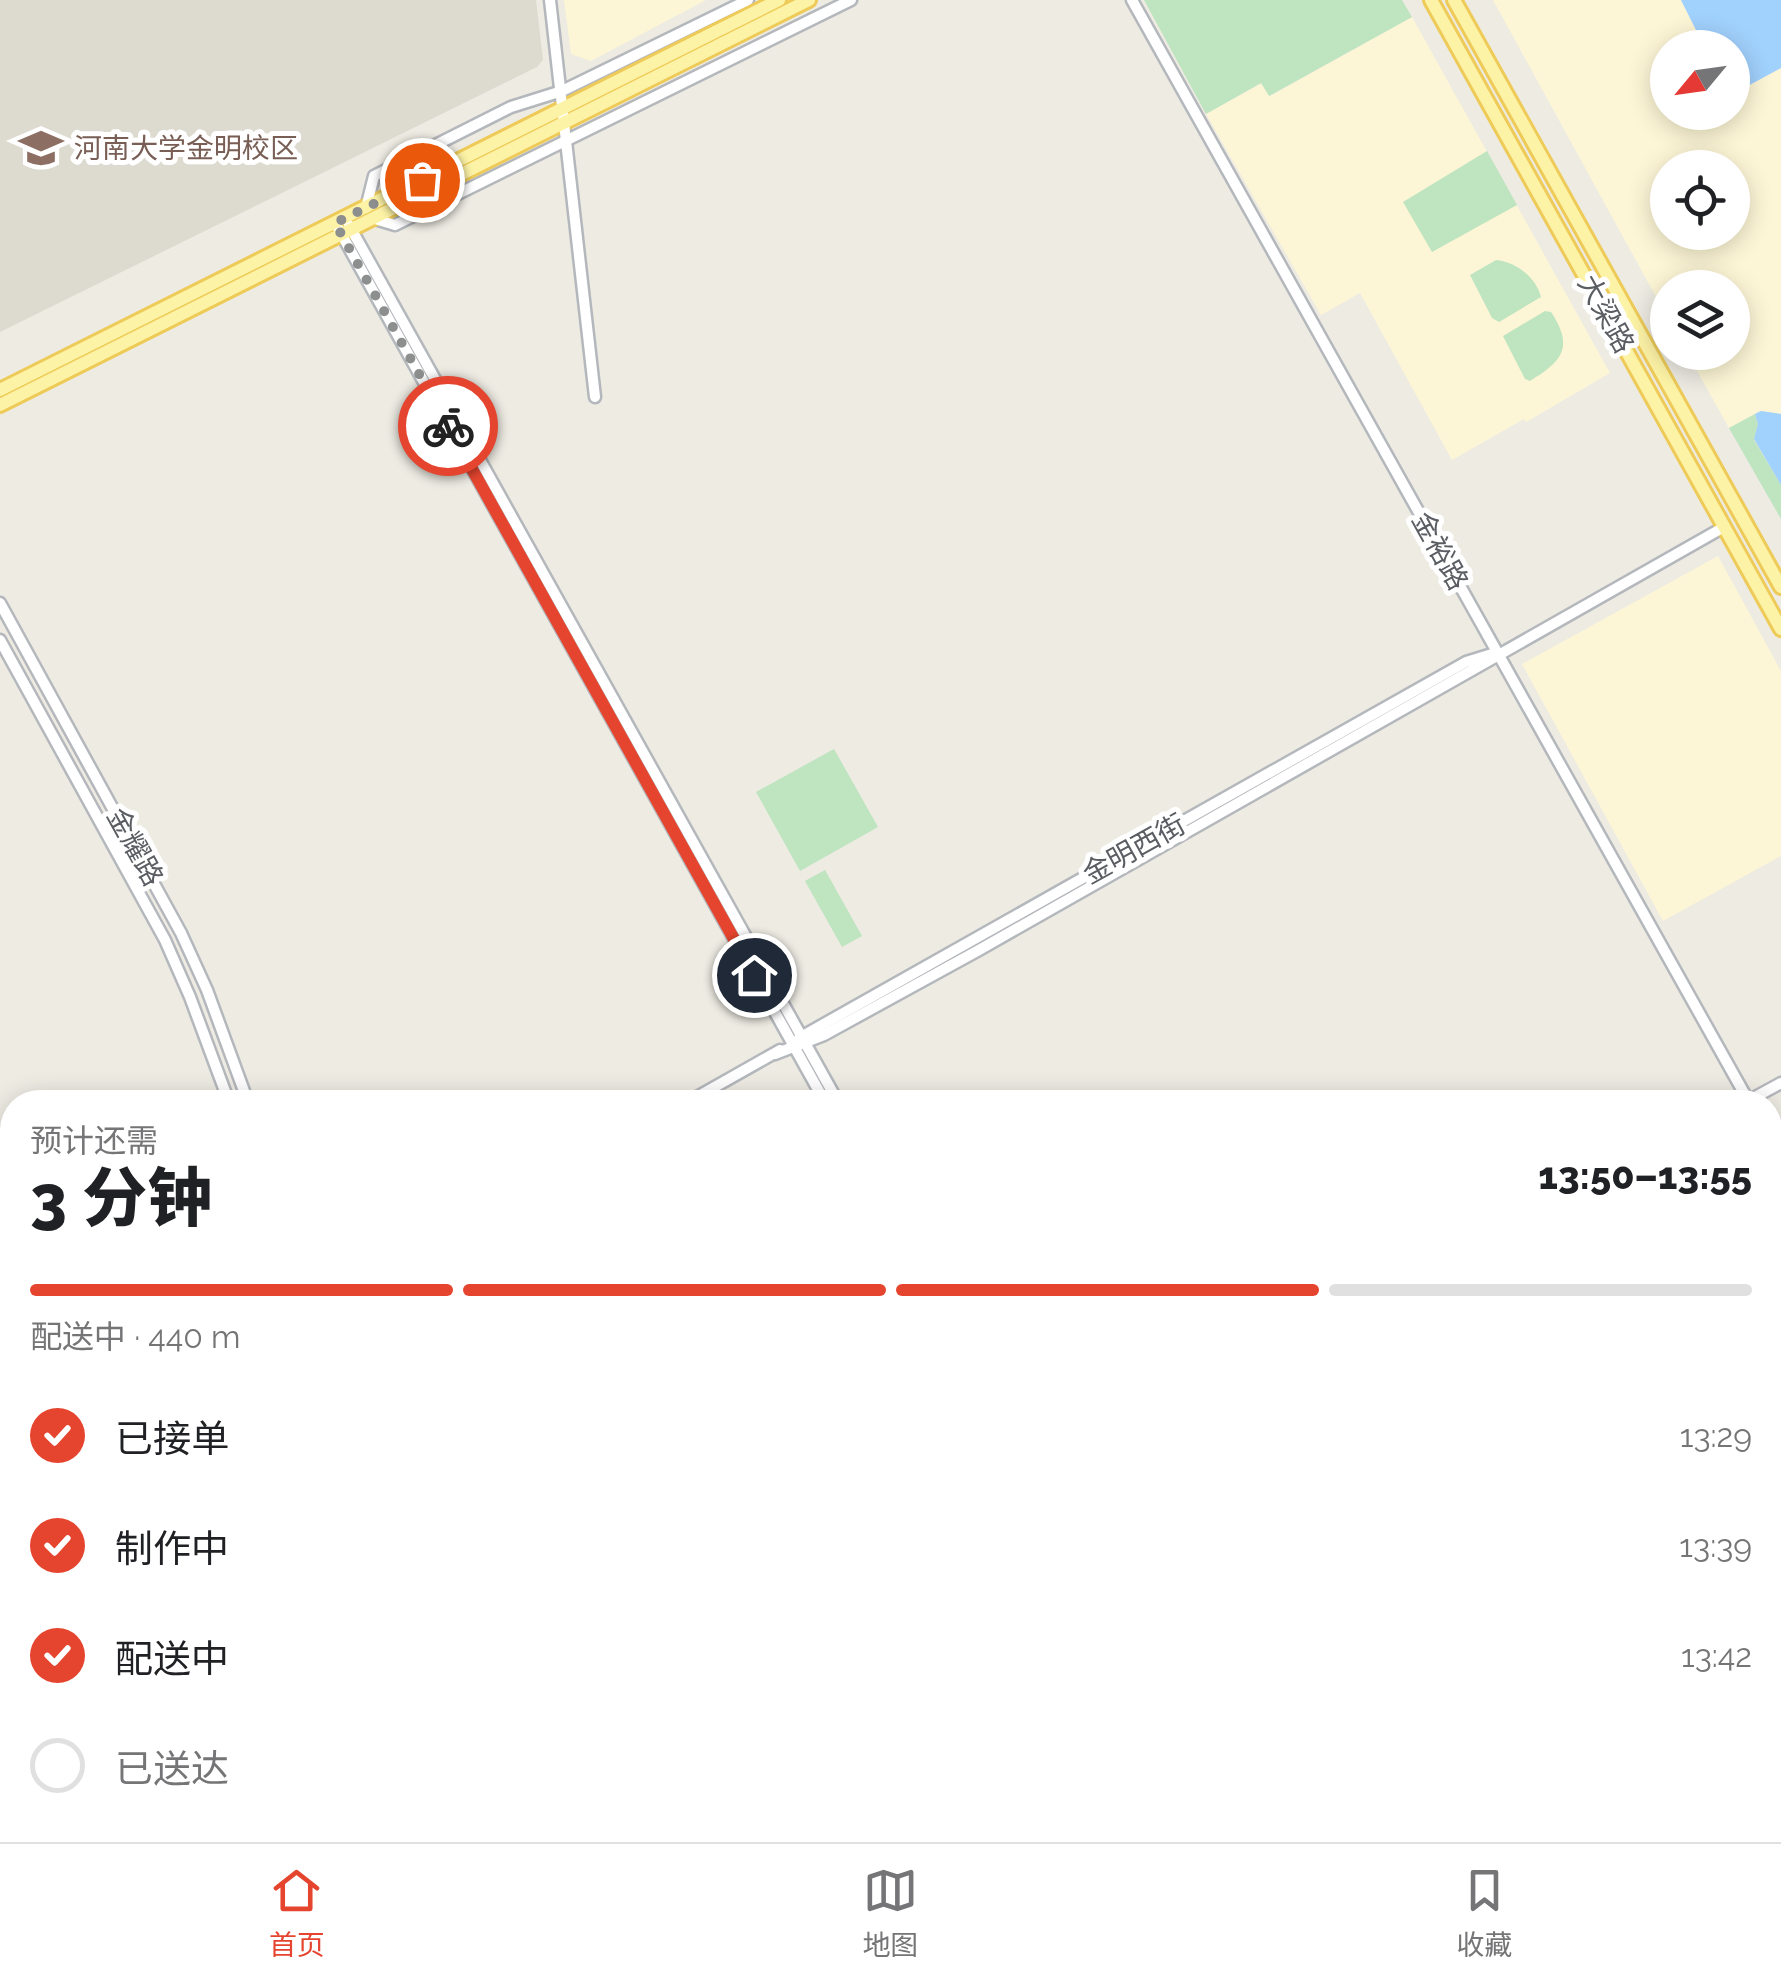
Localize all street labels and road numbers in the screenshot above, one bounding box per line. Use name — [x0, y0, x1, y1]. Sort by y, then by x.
street label: 大梁路 — [1571, 269, 1641, 359]
street label: 金裕路 — [1405, 506, 1475, 596]
street label: 金耀路 — [100, 802, 170, 892]
street label: 金明西街 — [1077, 807, 1191, 891]

